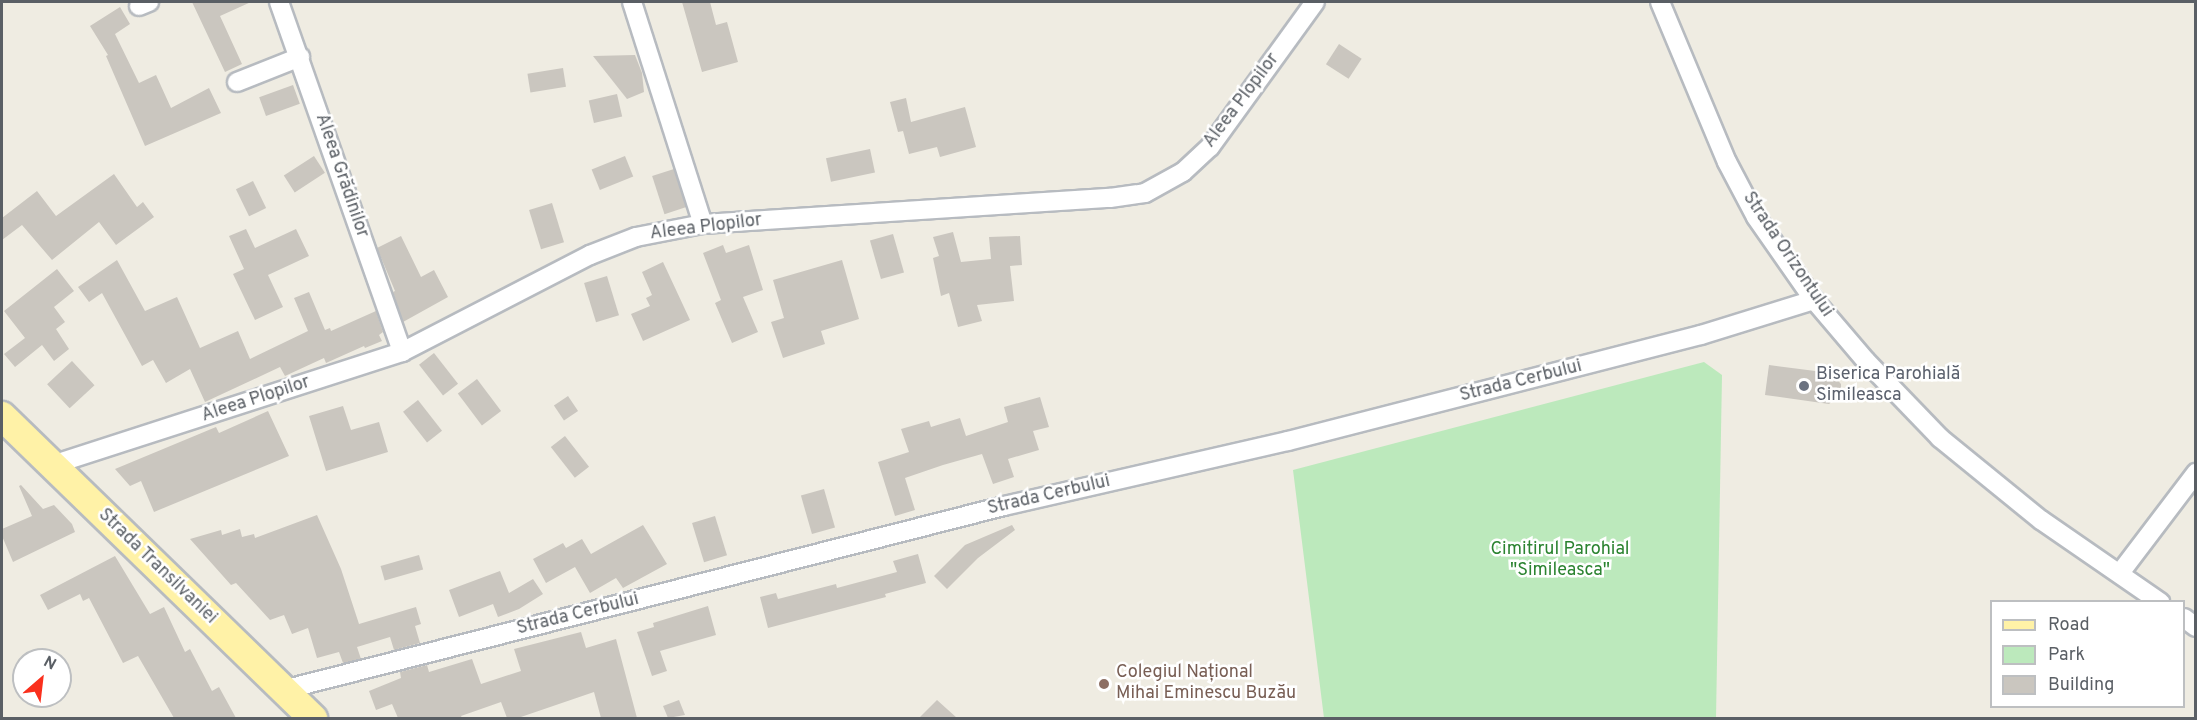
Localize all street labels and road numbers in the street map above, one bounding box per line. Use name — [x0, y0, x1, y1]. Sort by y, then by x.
street label: Aleea Plopilor — [1199, 50, 1285, 152]
street label: Aleea Grădinilor — [310, 111, 372, 241]
street label: Strada Orizontului — [1737, 188, 1837, 322]
street label: Aleea Plopilor — [649, 210, 763, 246]
street label: Strada Cerbului — [1458, 356, 1584, 408]
street label: Aleea Plopilor — [199, 372, 313, 428]
street label: Strada Cerbului — [986, 471, 1112, 521]
street label: Strada Transilvaniei — [93, 505, 221, 629]
street label: Strada Cerbului — [515, 589, 641, 641]

